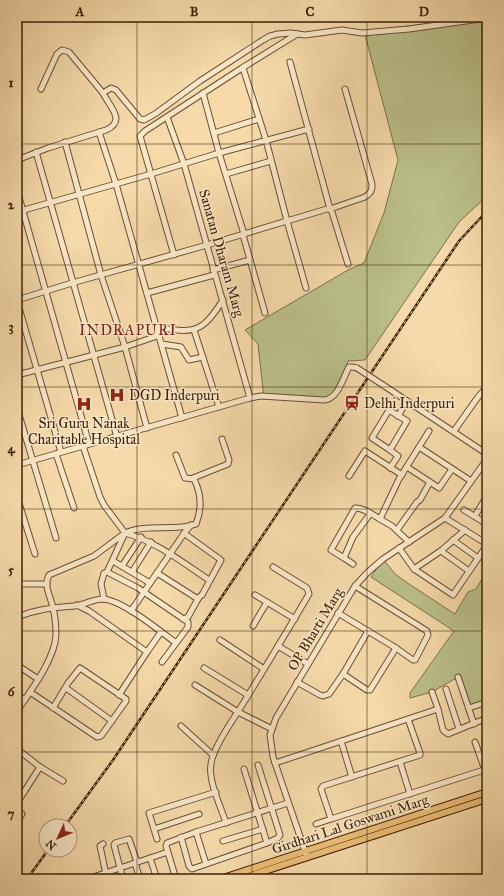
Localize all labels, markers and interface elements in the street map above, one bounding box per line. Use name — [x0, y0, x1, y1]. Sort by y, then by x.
text: A — [75, 4, 85, 20]
text: B — [190, 4, 199, 20]
text: C — [306, 4, 315, 20]
text: D — [419, 4, 429, 20]
text: 1 — [8, 75, 14, 91]
street label: Sanatan Dharam Marg — [195, 188, 248, 319]
text: 2 — [8, 197, 15, 213]
text: 3 — [8, 319, 14, 335]
district label: INDRAPURI — [79, 321, 177, 339]
hospital icon: DGD Inderpuri — [108, 386, 126, 404]
place label: DGD Inderpuri — [129, 387, 220, 404]
station icon: Delhi Inderpuri — [343, 394, 361, 412]
hospital icon: Sri Guru Nanak Charitable Hospital — [75, 395, 93, 413]
place label: Delhi Inderpuri — [364, 395, 455, 412]
place label: Sri Guru Nanak Charitable Hospital — [28, 415, 140, 448]
text: 4 — [7, 441, 15, 457]
text: 5 — [8, 562, 15, 578]
street label: OP Bharti Marg — [284, 584, 347, 674]
text: 6 — [8, 684, 16, 700]
street label: Girdhari Lal Goswami Marg — [270, 791, 431, 858]
text: 7 — [8, 806, 15, 822]
north arrow — [38, 818, 78, 858]
text: N — [43, 836, 59, 852]

